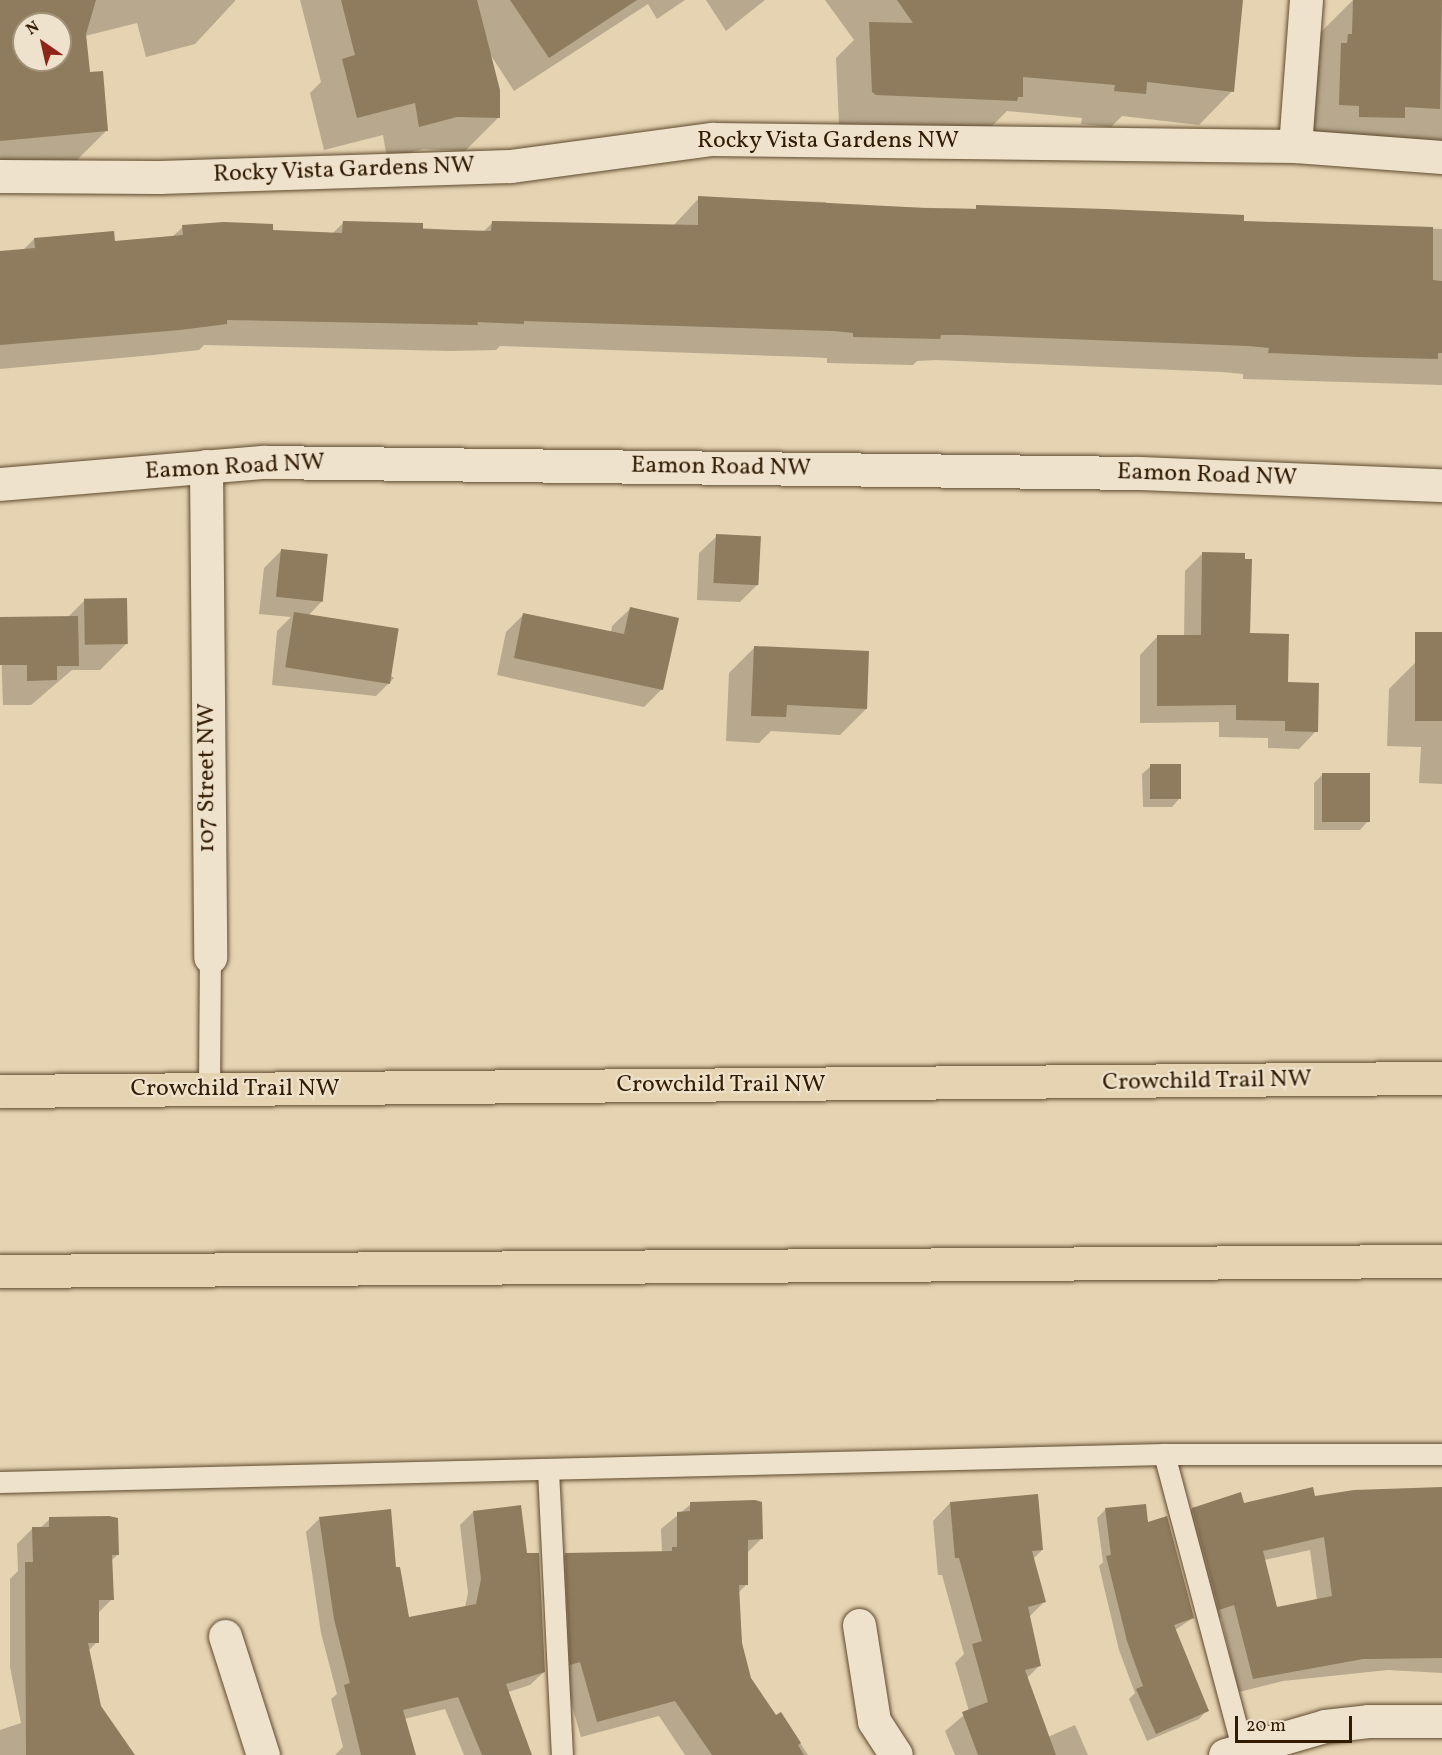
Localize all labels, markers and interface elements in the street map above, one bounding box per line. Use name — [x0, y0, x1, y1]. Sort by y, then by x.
north arrow — [12, 12, 72, 72]
text: N — [22, 16, 44, 41]
street label: Rocky Vista Gardens NW — [696, 128, 960, 156]
street label: Rocky Vista Gardens NW — [212, 152, 476, 190]
street label: Eamon Road NW — [144, 449, 326, 487]
street label: Eamon Road NW — [631, 452, 811, 484]
street label: Eamon Road NW — [1116, 458, 1298, 494]
street label: 107 Street NW — [194, 703, 222, 853]
street label: Crowchild Trail NW — [1102, 1066, 1312, 1098]
street label: Crowchild Trail NW — [616, 1072, 826, 1100]
street label: Crowchild Trail NW — [130, 1076, 340, 1104]
scale bar — [1238, 1704, 1355, 1742]
text: 20 m — [1246, 1714, 1286, 1739]

